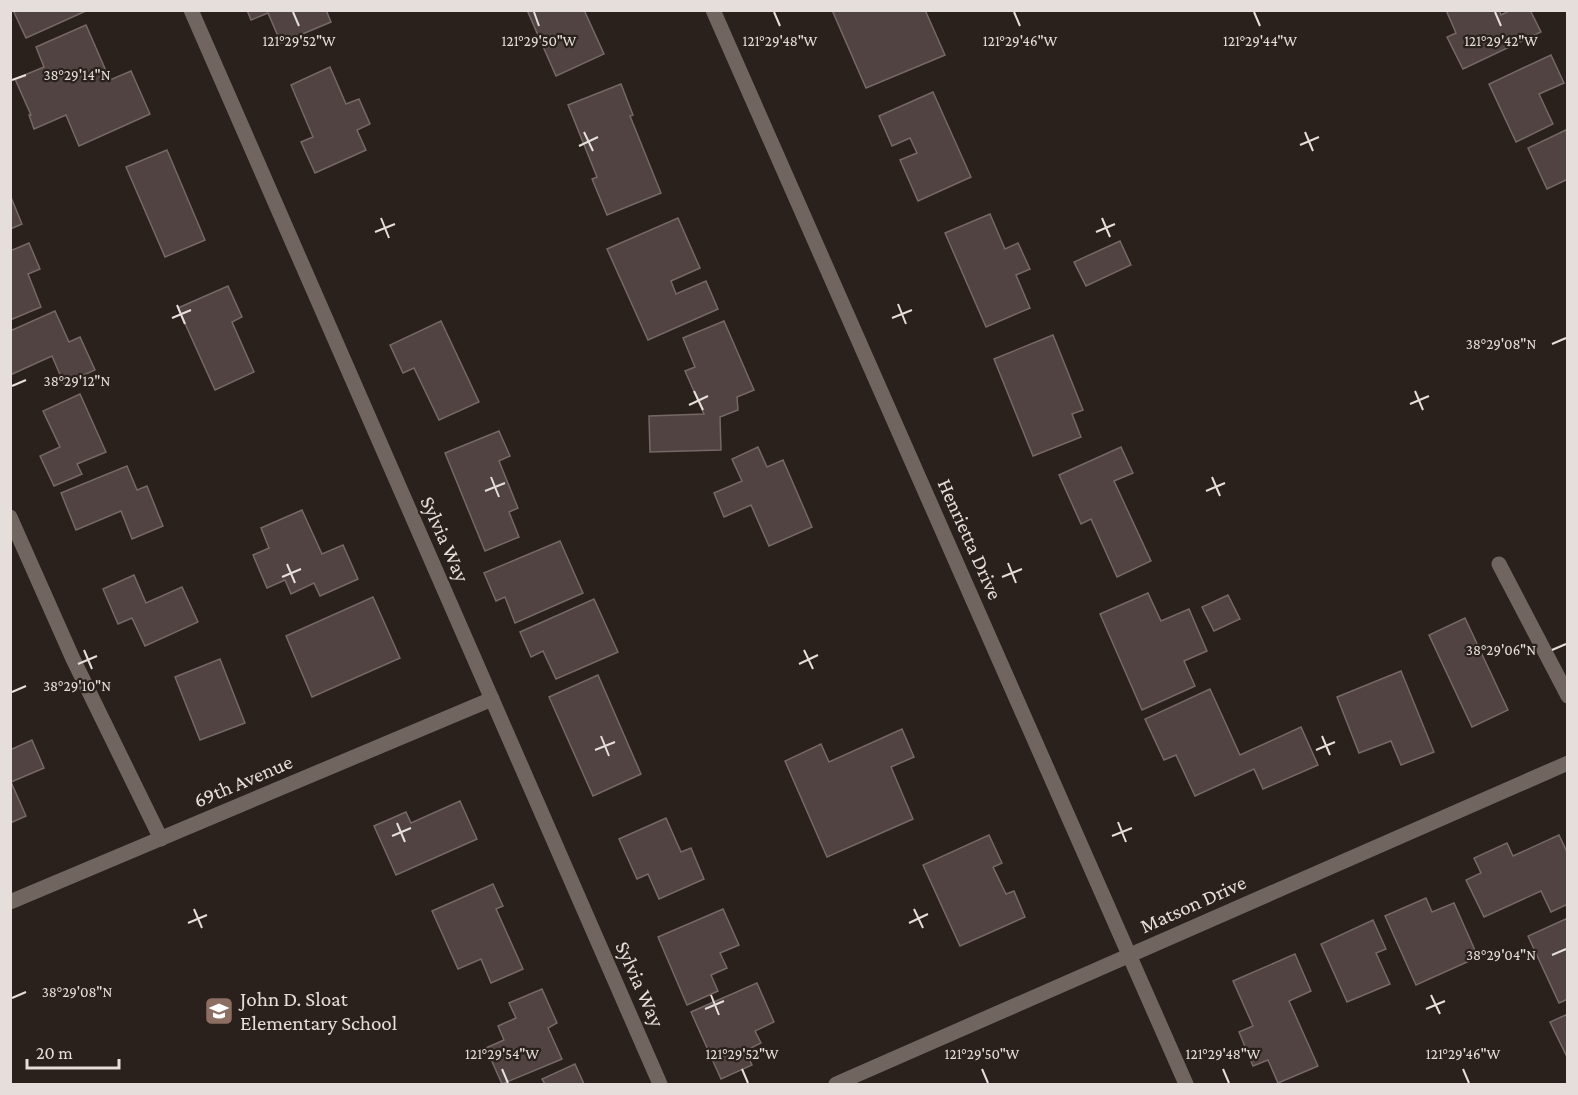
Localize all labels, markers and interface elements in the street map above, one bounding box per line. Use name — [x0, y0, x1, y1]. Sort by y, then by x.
text: 121°29'52"W — [262, 33, 336, 49]
text: 121°29'50"W — [502, 33, 577, 49]
text: 121°29'48"W — [743, 33, 818, 49]
text: 121°29'46"W — [983, 33, 1057, 49]
text: 121°29'44"W — [1223, 33, 1297, 49]
text: 121°29'42"W — [1464, 33, 1538, 49]
text: 38°29'14"N — [43, 67, 111, 83]
text: 38°29'08"N — [1466, 336, 1536, 352]
text: 38°29'12"N — [44, 373, 110, 389]
street label: Henrietta Drive — [933, 475, 1007, 603]
street label: Sylvia Way — [415, 492, 475, 586]
text: 38°29'06"N — [1466, 642, 1536, 658]
text: 38°29'10"N — [43, 678, 111, 694]
street label: 69th Avenue — [190, 749, 296, 813]
street label: Matson Drive — [1136, 870, 1250, 938]
street label: Sylvia Way — [610, 937, 670, 1031]
text: 38°29'04"N — [1466, 947, 1536, 963]
text: 38°29'08"N — [42, 984, 112, 1000]
place label: John D. Sloat Elementary School — [238, 987, 397, 1035]
school or university icon: John D. Sloat Elementary School — [203, 995, 235, 1027]
scale bar — [27, 1032, 118, 1070]
text: 20 m — [36, 1043, 73, 1063]
text: 121°29'54"W — [465, 1046, 539, 1062]
text: 121°29'52"W — [705, 1046, 779, 1062]
text: 121°29'50"W — [945, 1046, 1020, 1062]
text: 121°29'48"W — [1186, 1046, 1261, 1062]
text: 121°29'46"W — [1426, 1046, 1500, 1062]

